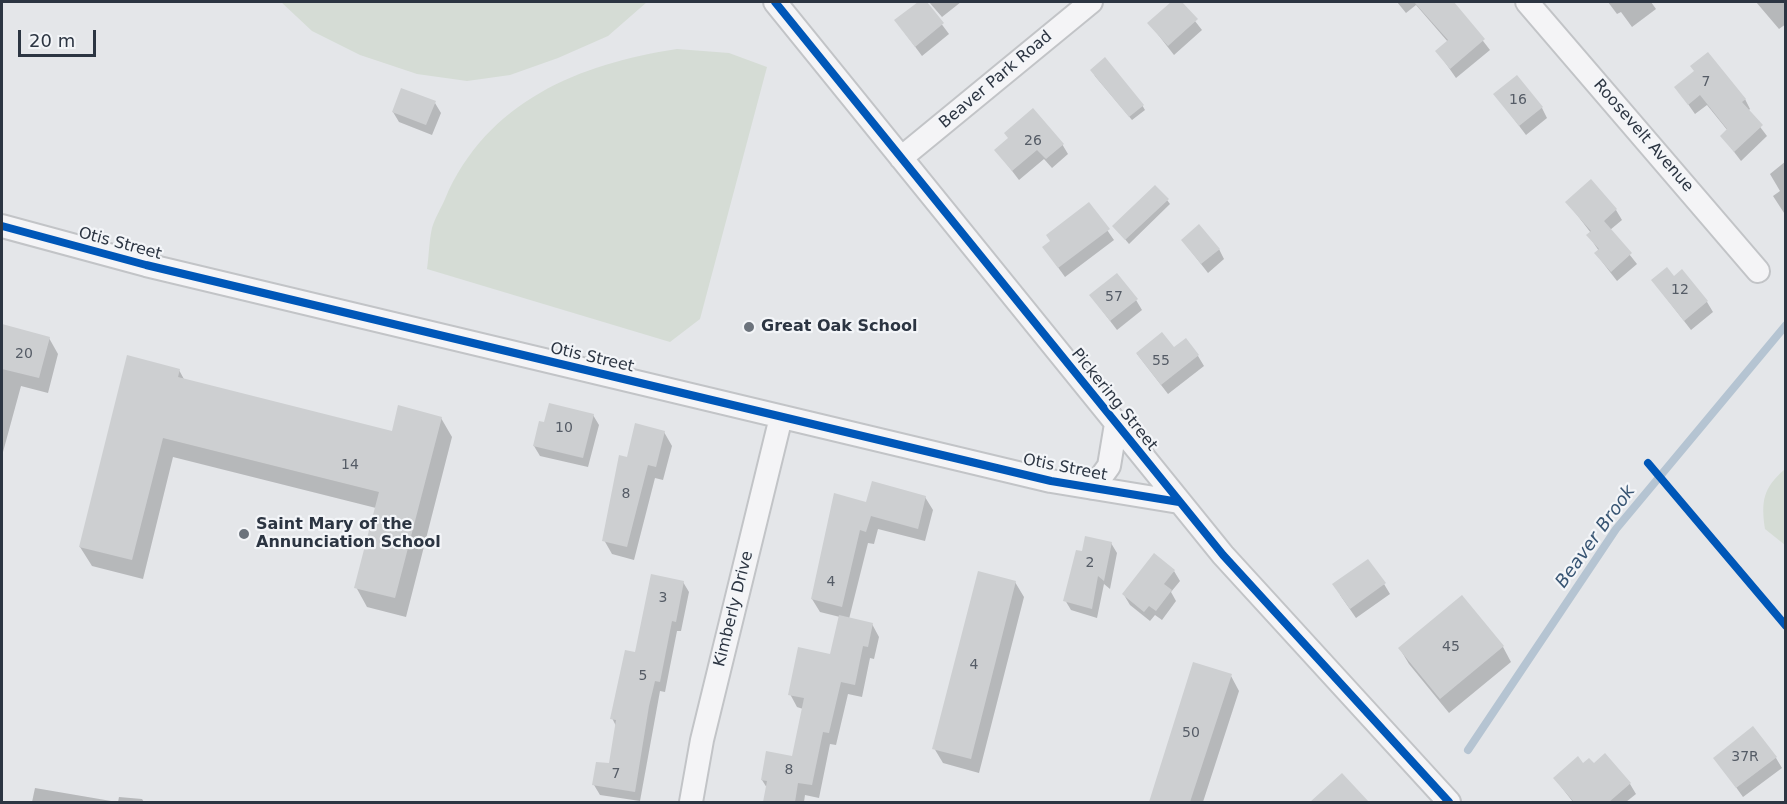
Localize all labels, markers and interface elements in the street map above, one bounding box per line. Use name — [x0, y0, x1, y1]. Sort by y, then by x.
scale bar — [21, 18, 99, 56]
street label: Beaver Park Road — [936, 27, 1056, 133]
text: 20 m — [29, 30, 75, 51]
house number: 7 — [1702, 74, 1710, 90]
street label: Roosevelt Avenue — [1589, 76, 1697, 196]
house number: 16 — [1509, 92, 1527, 108]
house number: 26 — [1024, 133, 1042, 149]
street label: Otis Street — [76, 224, 164, 264]
house number: 12 — [1671, 282, 1689, 298]
house number: 57 — [1105, 289, 1123, 305]
place label: Great Oak School — [761, 317, 917, 337]
marker: Great Oak School — [742, 320, 756, 334]
street label: Otis Street — [548, 339, 636, 377]
street label: Pickering Street — [1067, 345, 1161, 455]
house number: 20 — [15, 346, 33, 362]
house number: 55 — [1152, 353, 1170, 369]
house number: 10 — [555, 420, 573, 436]
street label: Otis Street — [1021, 450, 1109, 486]
house number: 14 — [341, 457, 359, 473]
water label: Beaver Brook — [1552, 482, 1640, 592]
house number: 8 — [622, 486, 630, 502]
place label: Saint Mary of the Annunciation School — [256, 515, 441, 553]
marker: Saint Mary of the Annunciation School — [237, 527, 251, 541]
street label: Kimberly Drive — [710, 549, 758, 669]
house number: 2 — [1086, 555, 1094, 571]
house number: 4 — [827, 574, 835, 590]
house number: 3 — [659, 590, 667, 606]
house number: 45 — [1442, 639, 1460, 655]
house number: 4 — [970, 657, 978, 673]
house number: 5 — [639, 668, 647, 684]
house number: 50 — [1182, 725, 1200, 741]
house number: 37R — [1731, 749, 1759, 765]
house number: 8 — [785, 762, 793, 778]
house number: 7 — [612, 766, 620, 782]

